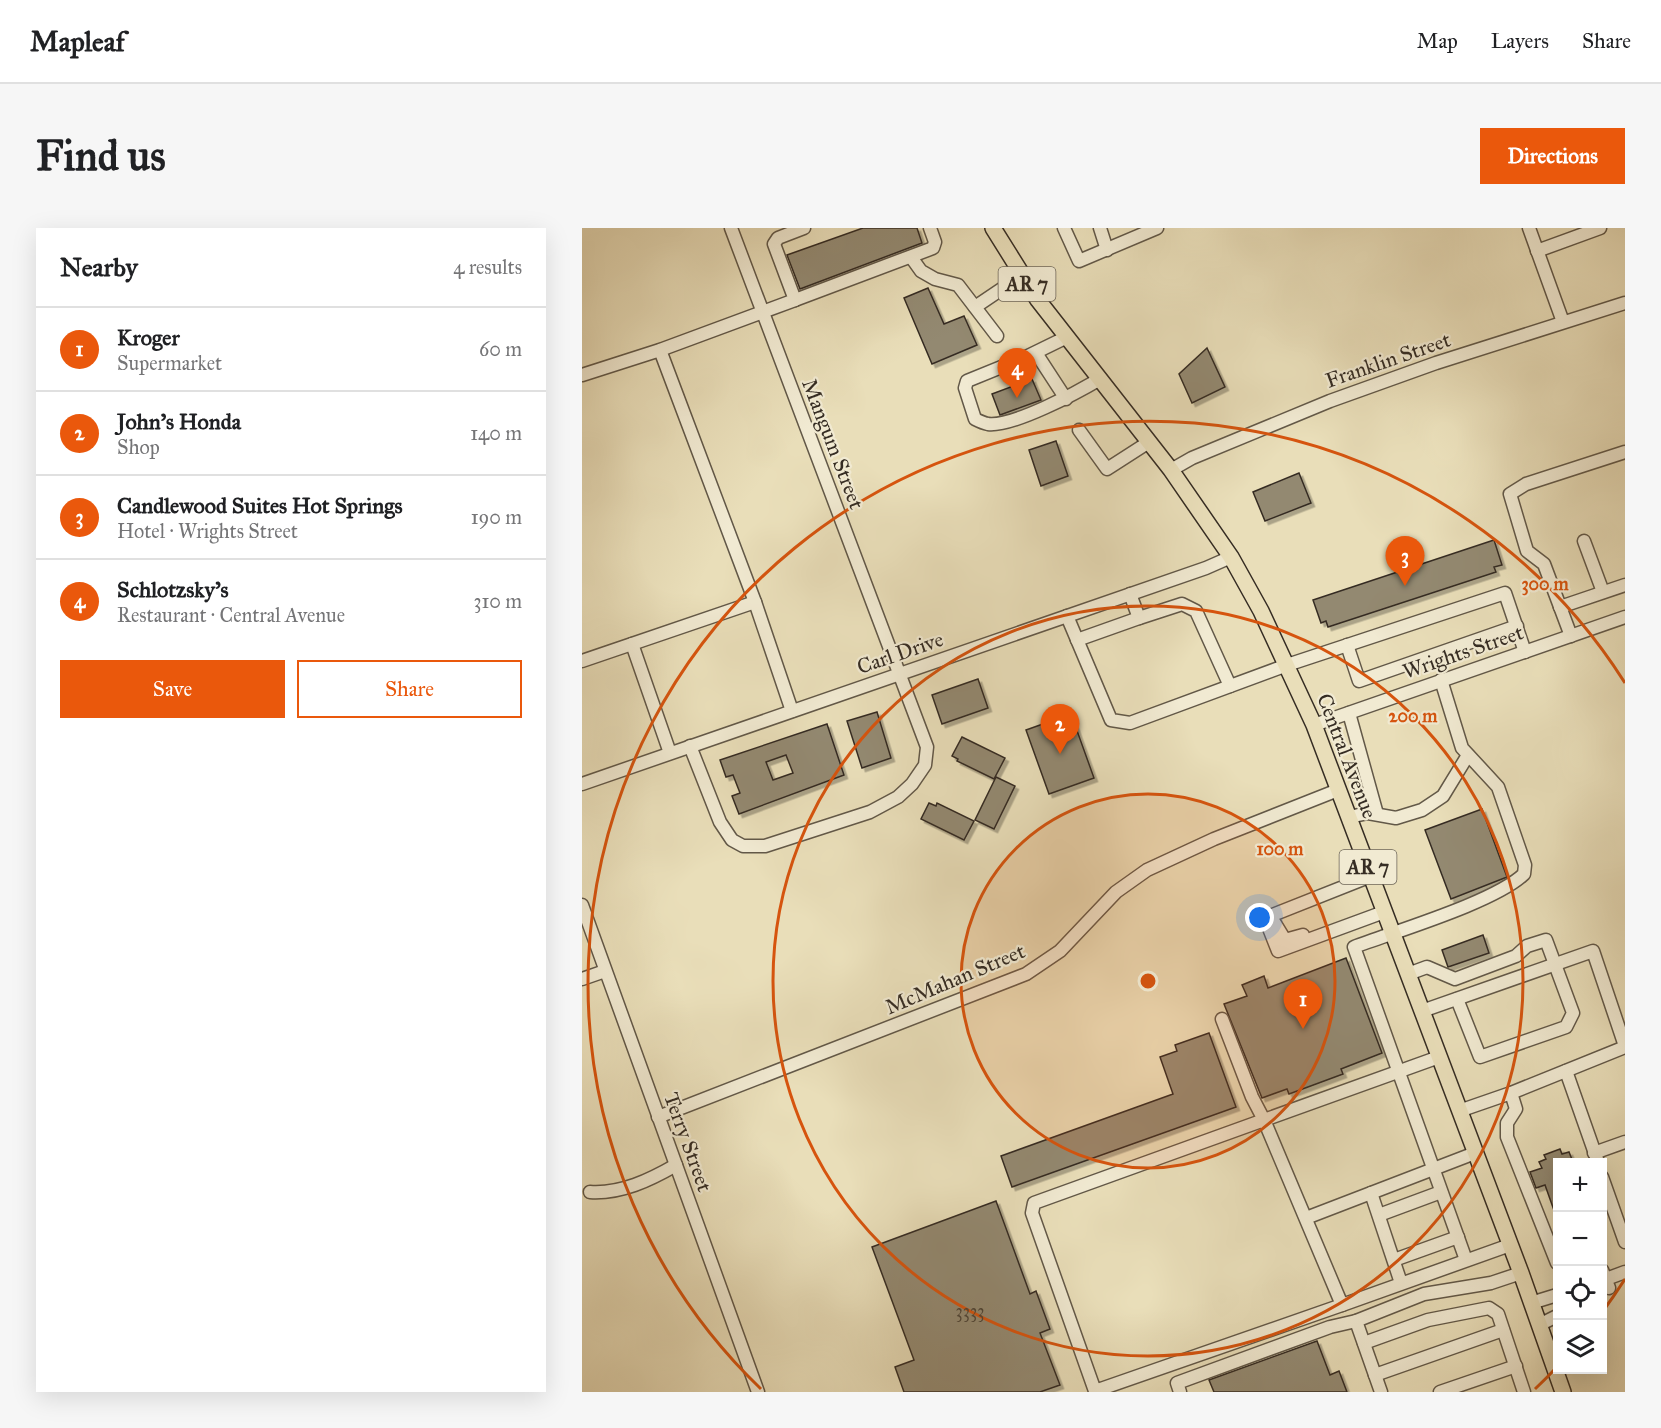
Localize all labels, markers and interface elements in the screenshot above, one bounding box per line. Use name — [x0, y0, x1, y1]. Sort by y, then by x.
text: Mapleaf — [30, 24, 125, 59]
text: Map — [1417, 28, 1458, 54]
text: Layers — [1491, 28, 1549, 54]
text: Share — [1582, 28, 1631, 54]
button: Directions — [1480, 128, 1625, 184]
text: Find us — [36, 130, 166, 182]
text: Nearby — [60, 251, 138, 283]
text: 4 results — [453, 255, 522, 279]
road number: AR 7 — [998, 267, 1056, 301]
text: Kroger — [117, 324, 180, 351]
street label: Franklin Street — [1322, 326, 1455, 394]
text: 1 — [76, 337, 83, 361]
text: 60 m — [479, 337, 522, 361]
pin: 4 — [998, 348, 1036, 398]
text: Supermarket — [117, 351, 222, 375]
street label: Mangum Street — [796, 375, 870, 513]
text: John's Honda — [117, 408, 241, 435]
text: 2 — [75, 421, 84, 445]
text: 140 m — [470, 421, 522, 445]
text: Shop — [117, 435, 160, 459]
text: Candlewood Suites Hot Springs — [117, 492, 402, 519]
text: 3 — [76, 505, 84, 529]
text: 190 m — [471, 505, 522, 529]
text: Hotel · Wrights Street — [117, 519, 298, 543]
pin: 3 — [1386, 536, 1424, 586]
text: 300 m — [1521, 573, 1569, 596]
text: Schlotzsky's — [117, 576, 229, 603]
text: 4 — [74, 589, 85, 613]
text: 310 m — [473, 589, 522, 613]
text: Restaurant · Central Avenue — [117, 603, 345, 627]
street label: Wrights Street — [1399, 619, 1527, 685]
street label: Carl Drive — [853, 626, 947, 680]
button: Save — [60, 660, 285, 718]
button: Share — [297, 660, 522, 718]
street label: Central Avenue — [1311, 690, 1383, 822]
pin: 2 — [1040, 704, 1080, 754]
text: 200 m — [1389, 705, 1438, 727]
text: 100 m — [1257, 838, 1304, 860]
road number: AR 7 — [1340, 850, 1396, 884]
your location — [1245, 903, 1274, 932]
street label: McMahan Street — [881, 938, 1029, 1020]
centre of rings — [1138, 971, 1158, 991]
pin: 1 — [1284, 980, 1322, 1029]
street label: Terry Street — [658, 1089, 718, 1196]
map controls — [1553, 1158, 1607, 1374]
button: + — [1553, 1158, 1607, 1212]
button: − — [1553, 1212, 1607, 1266]
button: locate — [1553, 1266, 1607, 1320]
house number: 3333 — [956, 1300, 984, 1322]
button: layers — [1553, 1320, 1607, 1374]

